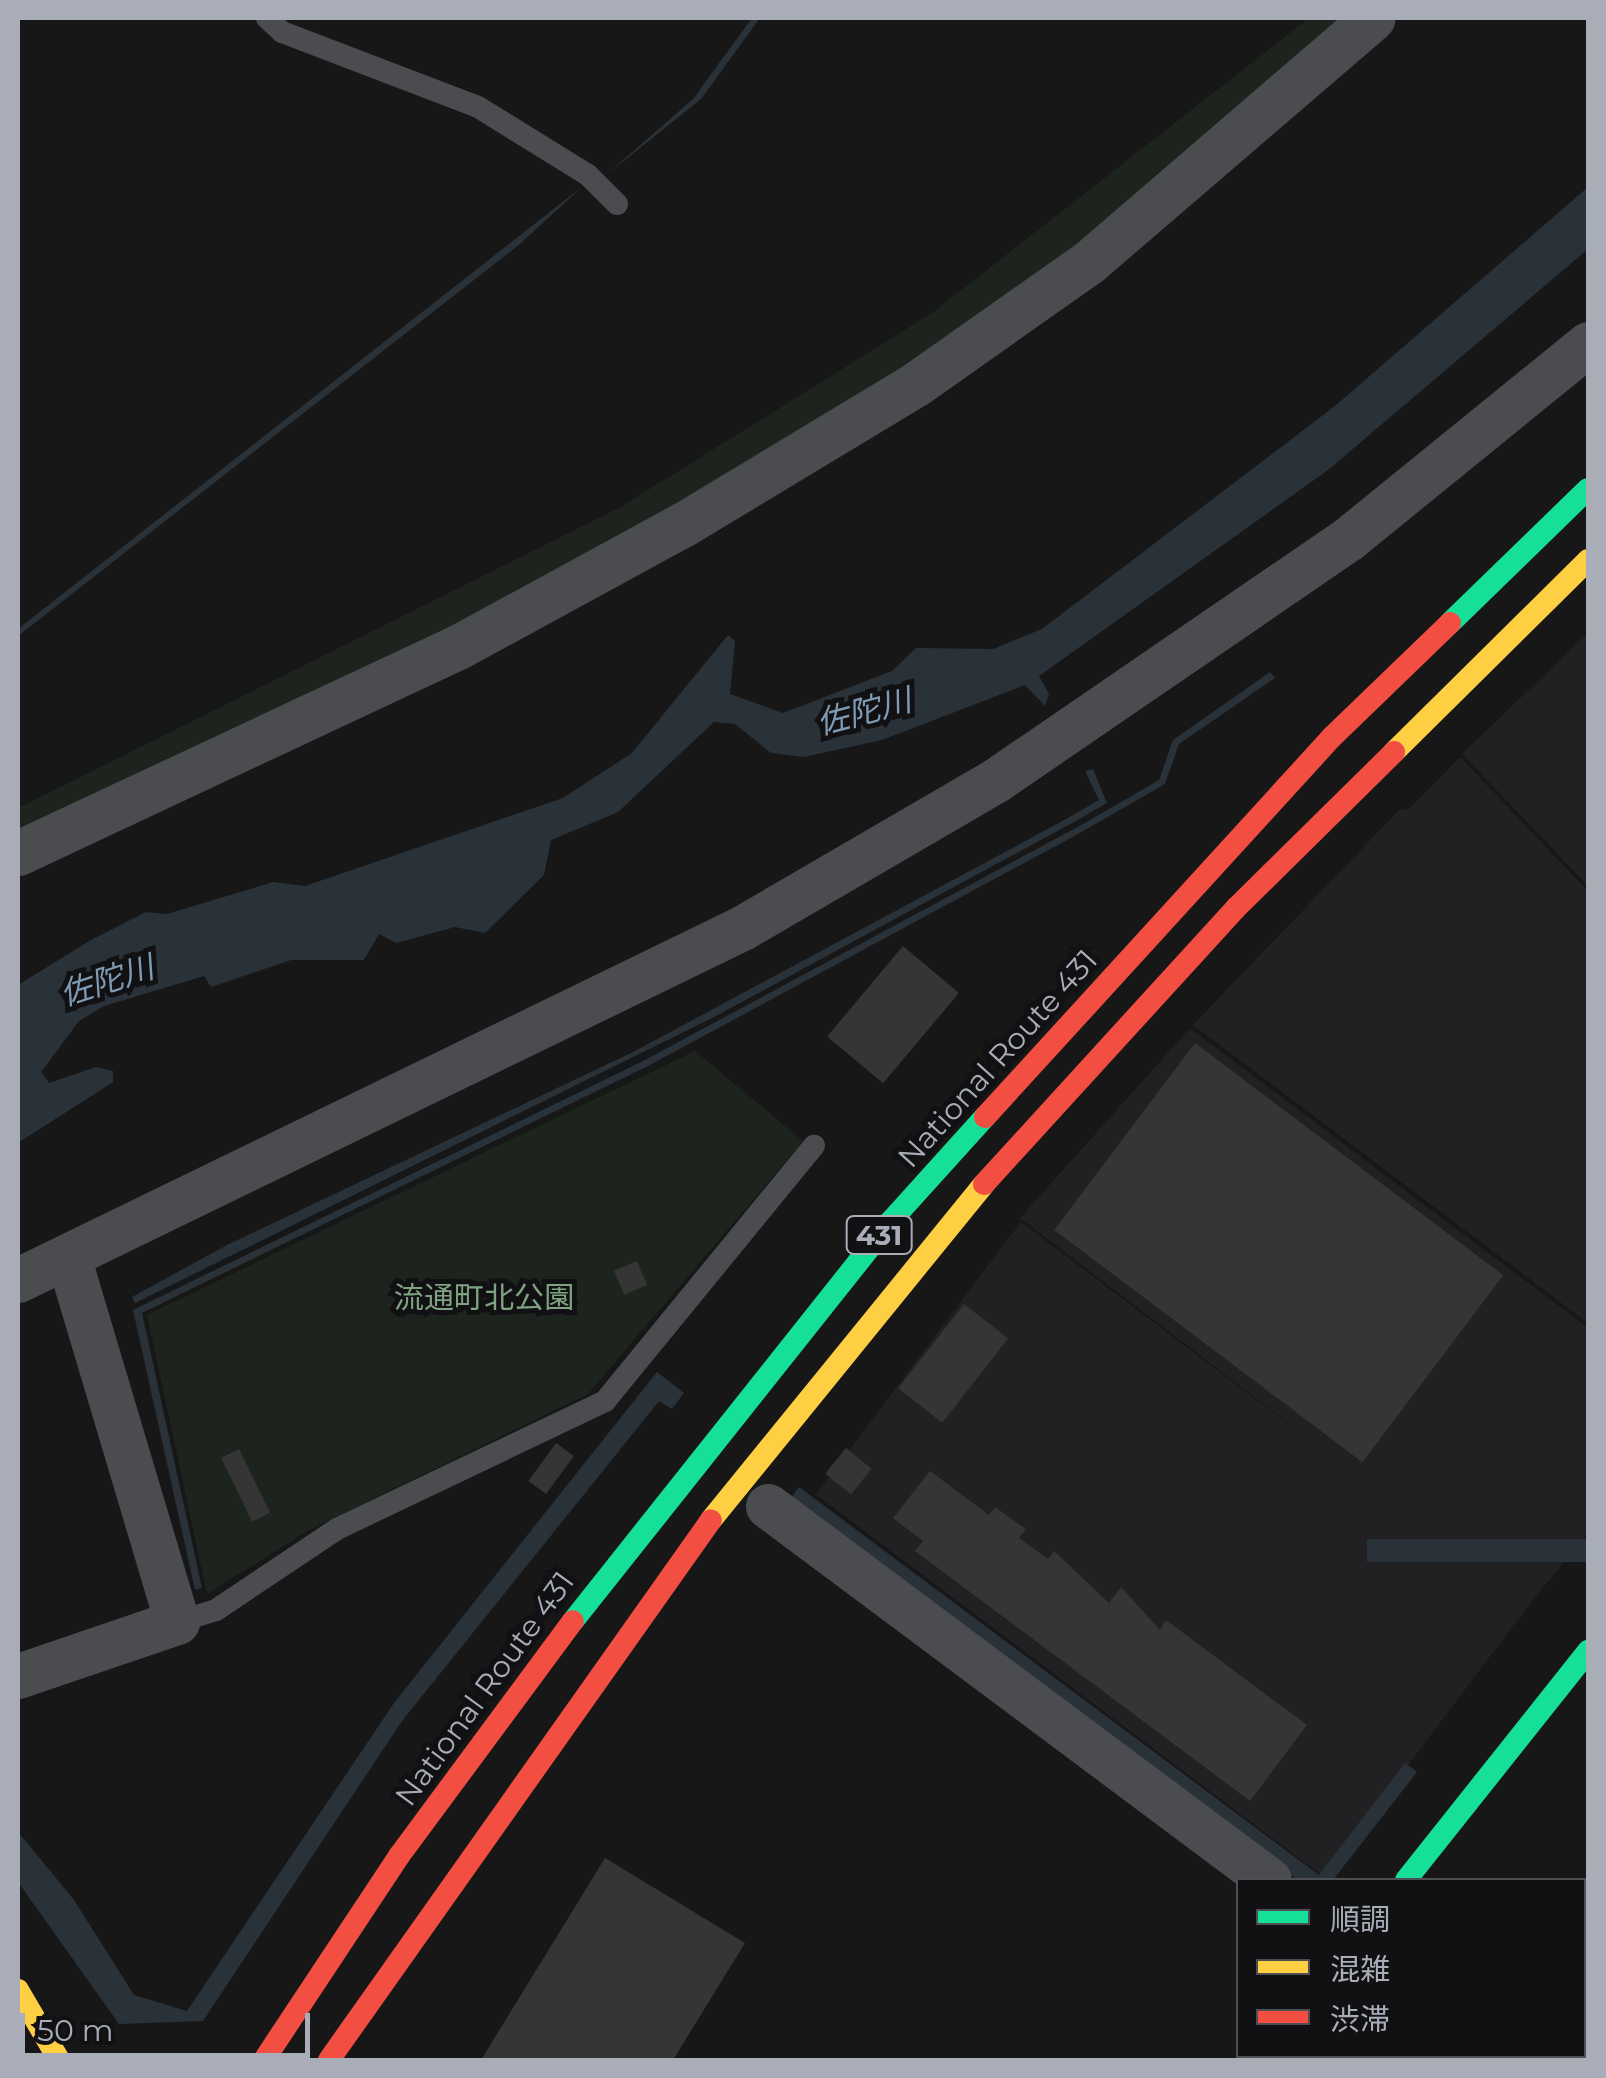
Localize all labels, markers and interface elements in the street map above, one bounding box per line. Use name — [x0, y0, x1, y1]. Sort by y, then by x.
water label: 佐陀川 — [813, 681, 915, 743]
street label: National Route 431 — [891, 943, 1105, 1175]
water label: 佐陀川 — [55, 948, 159, 1014]
road number: 431 — [844, 1212, 914, 1258]
park label: 流通町北公園 — [394, 1280, 574, 1316]
street label: National Route 431 — [388, 1565, 582, 1813]
legend — [1236, 1878, 1586, 2058]
text: 順調 — [1330, 1901, 1390, 1938]
text: 混雑 — [1330, 1951, 1390, 1988]
scale bar — [25, 1993, 315, 2055]
text: 渋滞 — [1330, 2001, 1390, 2038]
text: 50 m — [37, 2012, 114, 2049]

